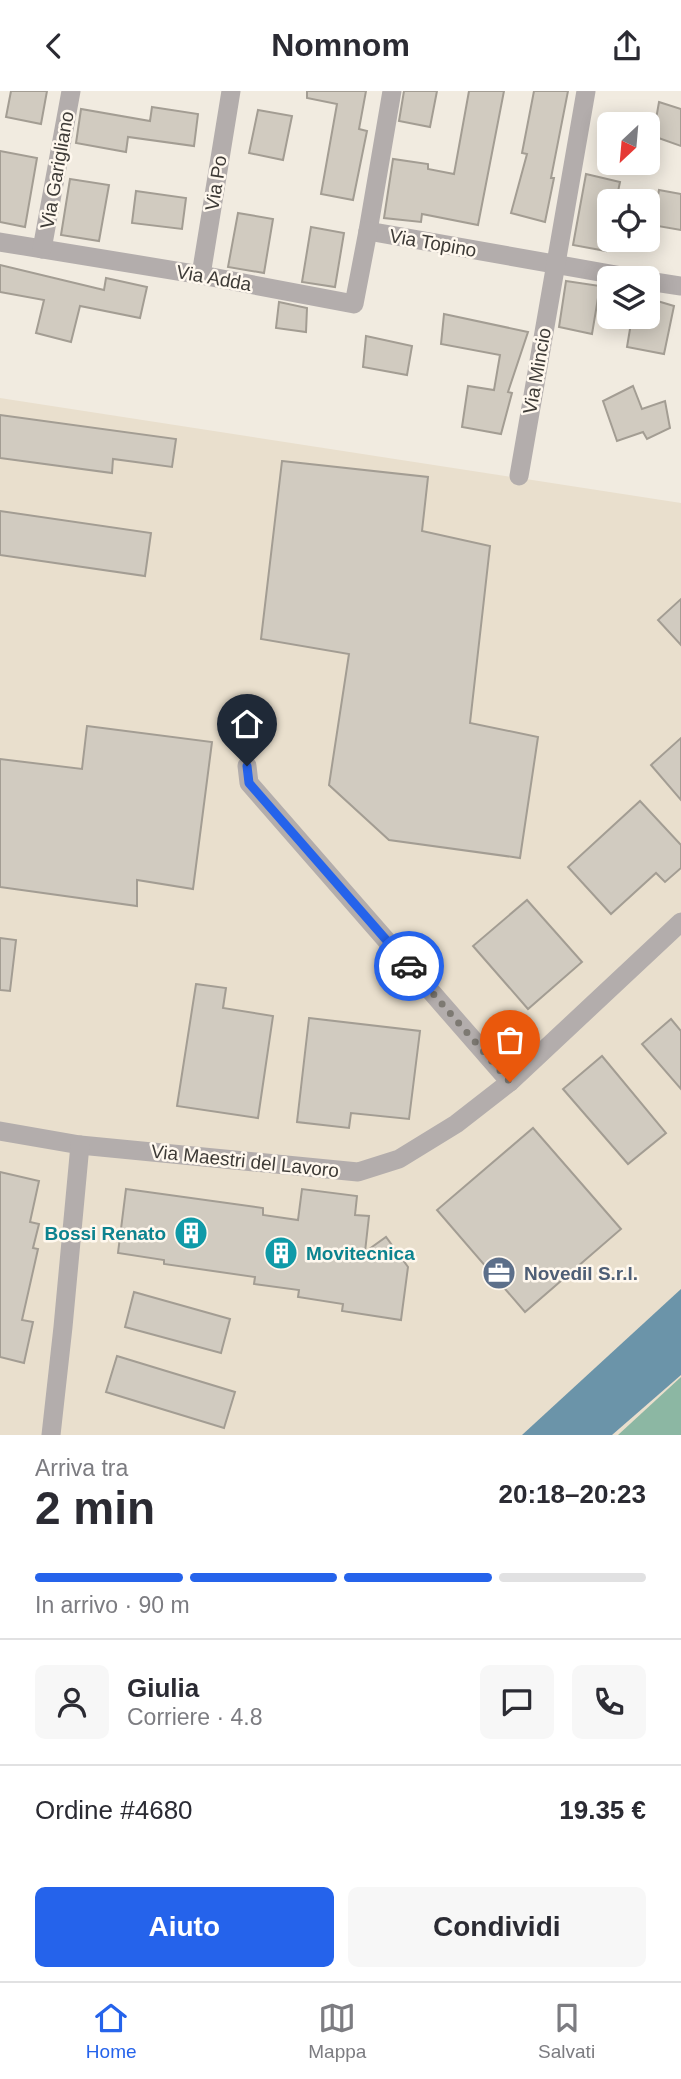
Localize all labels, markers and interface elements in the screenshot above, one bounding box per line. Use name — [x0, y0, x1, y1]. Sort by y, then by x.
icon: back — [35, 27, 73, 65]
text: Nomnom — [271, 27, 410, 63]
icon: share — [608, 27, 646, 65]
street label: Via Garigliano — [36, 110, 78, 230]
north arrow — [597, 112, 660, 175]
map controls — [597, 112, 660, 329]
street label: Via Po — [201, 154, 231, 212]
button: locate — [597, 189, 660, 252]
street label: Via Topino — [388, 225, 478, 261]
street label: Via Adda — [175, 261, 254, 295]
button: layers — [597, 266, 660, 329]
street label: Via Mincio — [519, 326, 555, 416]
pin — [217, 694, 277, 766]
icon: home — [228, 705, 266, 743]
courier — [374, 931, 444, 1001]
icon: car — [390, 947, 428, 985]
pin — [480, 1010, 540, 1082]
icon: bag — [491, 1021, 529, 1059]
street label: Via Maestri del Lavoro — [150, 1141, 340, 1181]
building icon: Bossi Renato — [172, 1214, 210, 1252]
place label: Bossi Renato — [45, 1223, 166, 1244]
building icon: Movitecnica — [262, 1234, 300, 1272]
place label: Movitecnica — [306, 1243, 415, 1264]
office icon: Novedil S.r.l. — [480, 1254, 518, 1292]
place label: Novedil S.r.l. — [524, 1263, 638, 1284]
text: Arriva tra — [35, 1455, 128, 1481]
text: 20:18–20:23 — [499, 1479, 646, 1509]
text: 2 min — [35, 1482, 155, 1534]
text: In arrivo · 90 m — [35, 1592, 190, 1618]
button: person — [35, 1665, 109, 1739]
button: chat — [480, 1665, 554, 1739]
button: phone — [572, 1665, 646, 1739]
text: Giulia — [127, 1673, 199, 1703]
text: Corriere · 4.8 — [127, 1704, 262, 1730]
text: Ordine #4680 — [35, 1795, 193, 1825]
text: 19.35 € — [559, 1795, 646, 1825]
button: Aiuto — [35, 1887, 334, 1967]
button: Condividi — [348, 1887, 646, 1967]
tab: Home — [86, 1999, 137, 2063]
tab: Mappa — [308, 1999, 366, 2063]
tab: Salvati — [538, 1999, 595, 2063]

